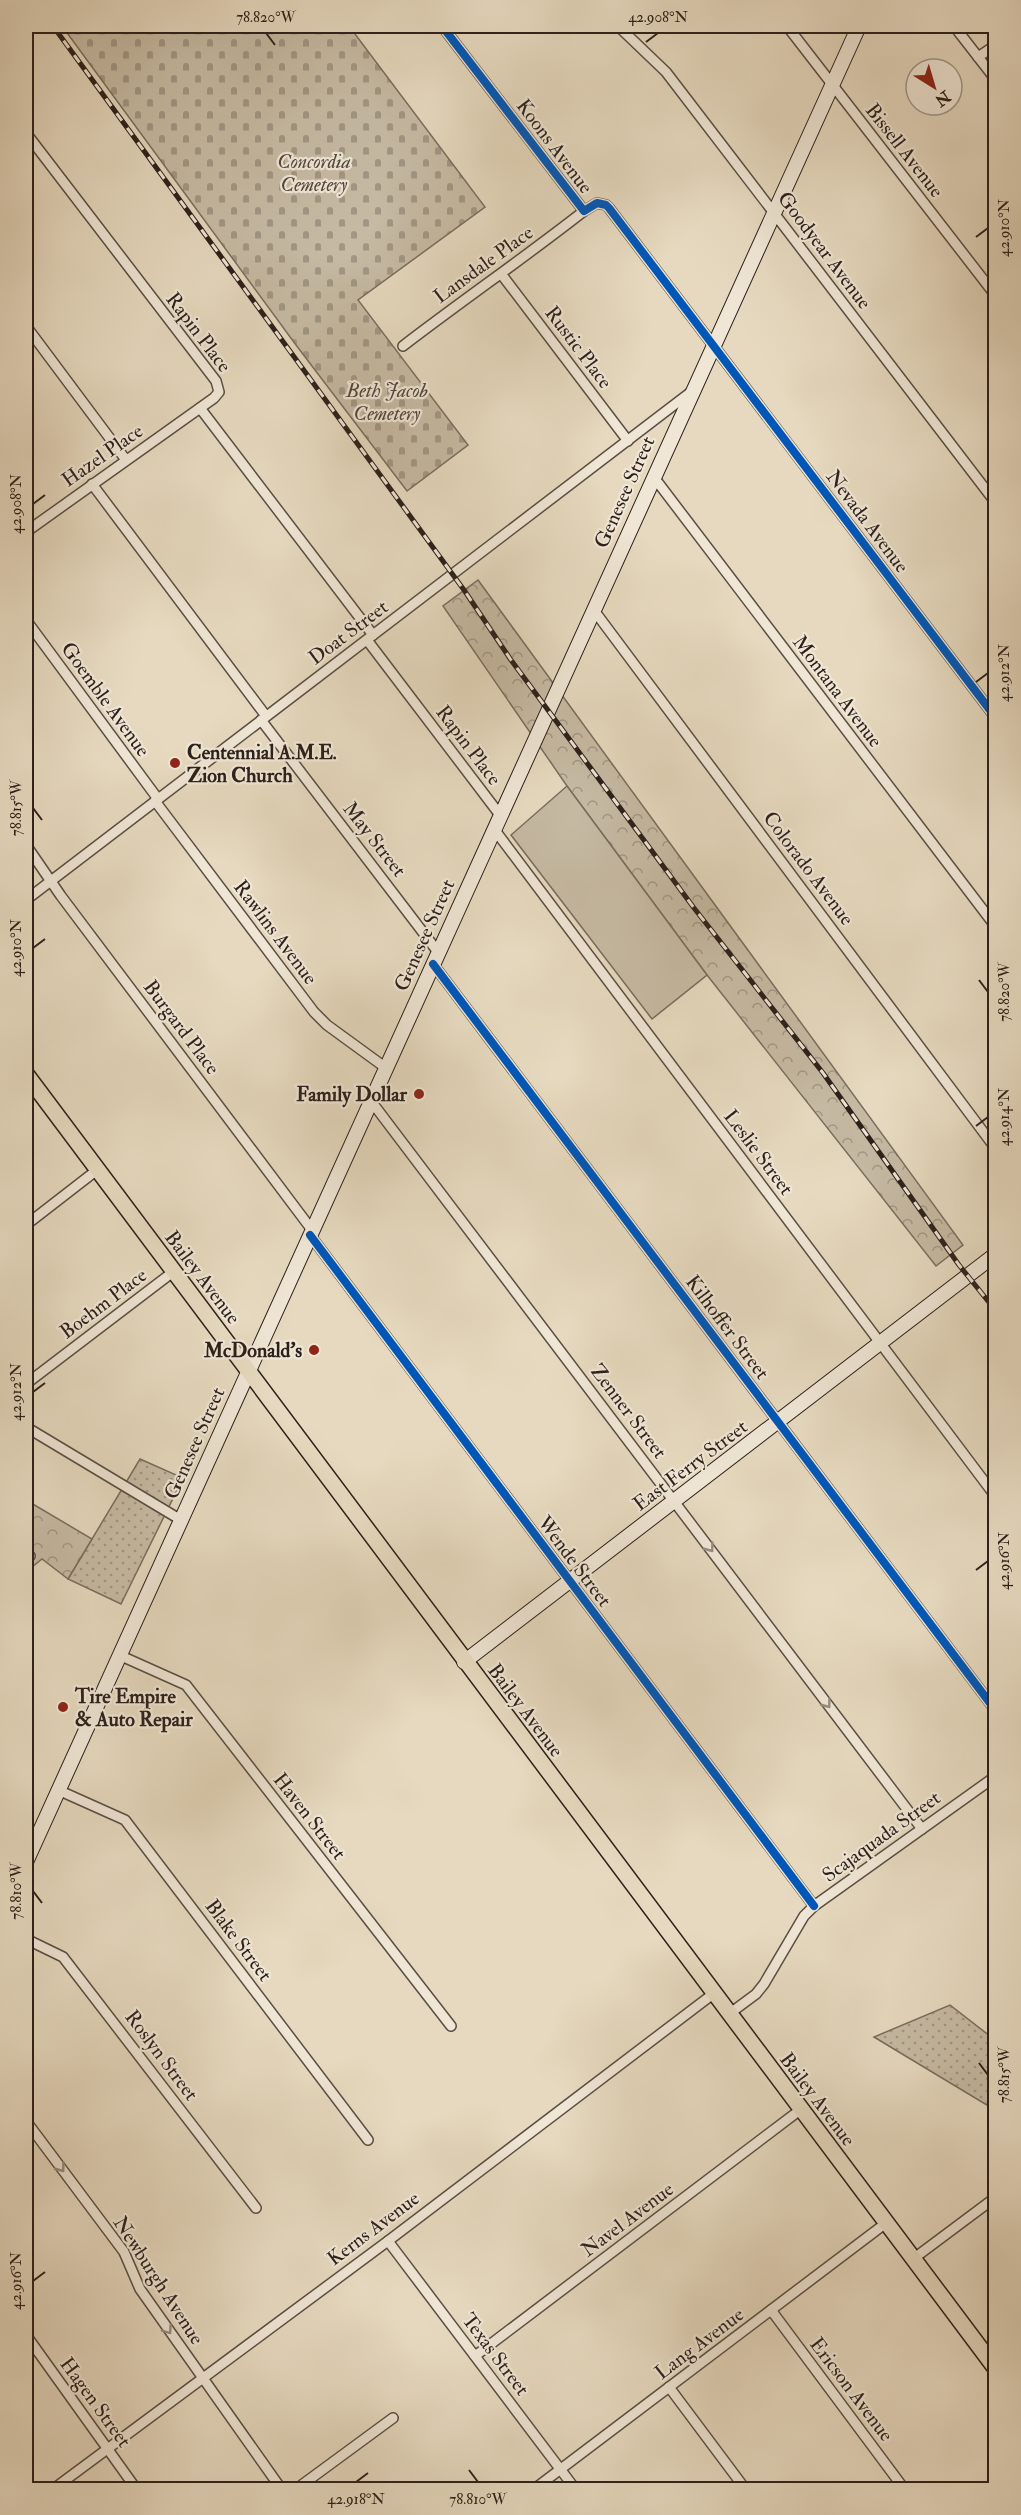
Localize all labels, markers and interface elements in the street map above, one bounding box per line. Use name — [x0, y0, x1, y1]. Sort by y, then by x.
text: 78.820°W — [236, 8, 297, 27]
text: 42.908°N — [628, 8, 688, 27]
north arrow — [904, 57, 964, 117]
text: N — [930, 85, 955, 111]
street label: Koons Avenue — [511, 94, 598, 199]
street label: Bissell Avenue — [860, 98, 949, 202]
park label: Concordia Cemetery — [277, 149, 351, 197]
street label: Goodyear Avenue — [772, 187, 877, 314]
text: 42.910°N — [995, 198, 1014, 257]
street label: Lansdale Place — [429, 220, 538, 309]
street label: Rapin Place — [160, 287, 237, 378]
street label: Rustic Place — [539, 301, 618, 393]
park label: Beth Jacob Cemetery — [345, 378, 429, 426]
street label: Hazel Place — [57, 418, 148, 492]
street label: Genesee Street — [589, 432, 660, 552]
street label: Nevada Avenue — [821, 465, 915, 578]
text: 42.908°N — [7, 474, 26, 534]
street label: Doat Street — [304, 594, 393, 670]
street label: Montana Avenue — [787, 630, 888, 752]
street label: Goemble Avenue — [56, 637, 156, 761]
text: 42.912°N — [995, 643, 1014, 702]
street label: Rapin Place — [430, 700, 507, 791]
place label: Centennial A.M.E. Zion Church — [187, 740, 337, 788]
marker: Centennial A.M.E. Zion Church — [168, 756, 182, 770]
text: 78.815°W — [7, 779, 26, 836]
street label: May Street — [338, 797, 412, 882]
street label: Colorado Avenue — [758, 806, 860, 930]
street label: Rawlins Avenue — [228, 875, 323, 989]
street label: Genesee Street — [389, 875, 460, 995]
text: 42.910°N — [7, 918, 26, 977]
text: 78.820°W — [995, 961, 1014, 1022]
street label: Burgard Place — [138, 975, 225, 1079]
place label: Family Dollar — [296, 1082, 408, 1108]
marker: Family Dollar — [412, 1087, 426, 1101]
text: 42.914°N — [995, 1087, 1014, 1146]
street label: Leslie Street — [718, 1105, 799, 1200]
street label: Bailey Avenue — [159, 1225, 246, 1329]
street label: Boehm Place — [55, 1262, 152, 1344]
street label: Kilhoffer Street — [680, 1270, 775, 1385]
place label: McDonald's — [203, 1338, 302, 1363]
marker: McDonald's — [307, 1343, 321, 1357]
street label: Zenner Street — [585, 1359, 673, 1464]
text: 42.912°N — [7, 1362, 26, 1421]
street label: Genesee Street — [159, 1383, 230, 1503]
street label: East Ferry Street — [628, 1414, 753, 1517]
street label: Wende Street — [532, 1510, 617, 1612]
text: 42.916°N — [995, 1532, 1014, 1590]
one-way arrow — [703, 1542, 714, 1553]
street label: Bailey Avenue — [482, 1658, 569, 1762]
place label: Tire Empire & Auto Repair — [74, 1684, 193, 1733]
one-way arrow — [820, 1697, 831, 1708]
marker: Tire Empire & Auto Repair — [56, 1700, 70, 1714]
street label: Haven Street — [268, 1768, 352, 1865]
street label: Scajaquada Street — [817, 1785, 946, 1888]
text: 78.810°W — [7, 1862, 26, 1920]
street label: Blake Street — [200, 1894, 278, 1987]
street label: Roslyn Street — [119, 2005, 204, 2106]
text: 78.815°W — [995, 2046, 1014, 2103]
street label: Bailey Avenue — [774, 2047, 861, 2151]
one-way arrow — [53, 2162, 64, 2173]
street label: Navel Avenue — [576, 2177, 678, 2262]
street label: Kerns Avenue — [322, 2186, 424, 2271]
street label: Newburgh Avenue — [108, 2211, 209, 2349]
text: 42.916°N — [7, 2252, 26, 2310]
street label: Lang Avenue — [650, 2302, 749, 2385]
street label: Texas Street — [456, 2308, 535, 2401]
one-way arrow — [161, 2323, 172, 2334]
street label: Ericson Avenue — [804, 2332, 899, 2446]
street label: Hagen Street — [54, 2352, 137, 2453]
text: 42.918°N — [327, 2490, 385, 2509]
text: 78.810°W — [449, 2490, 507, 2509]

